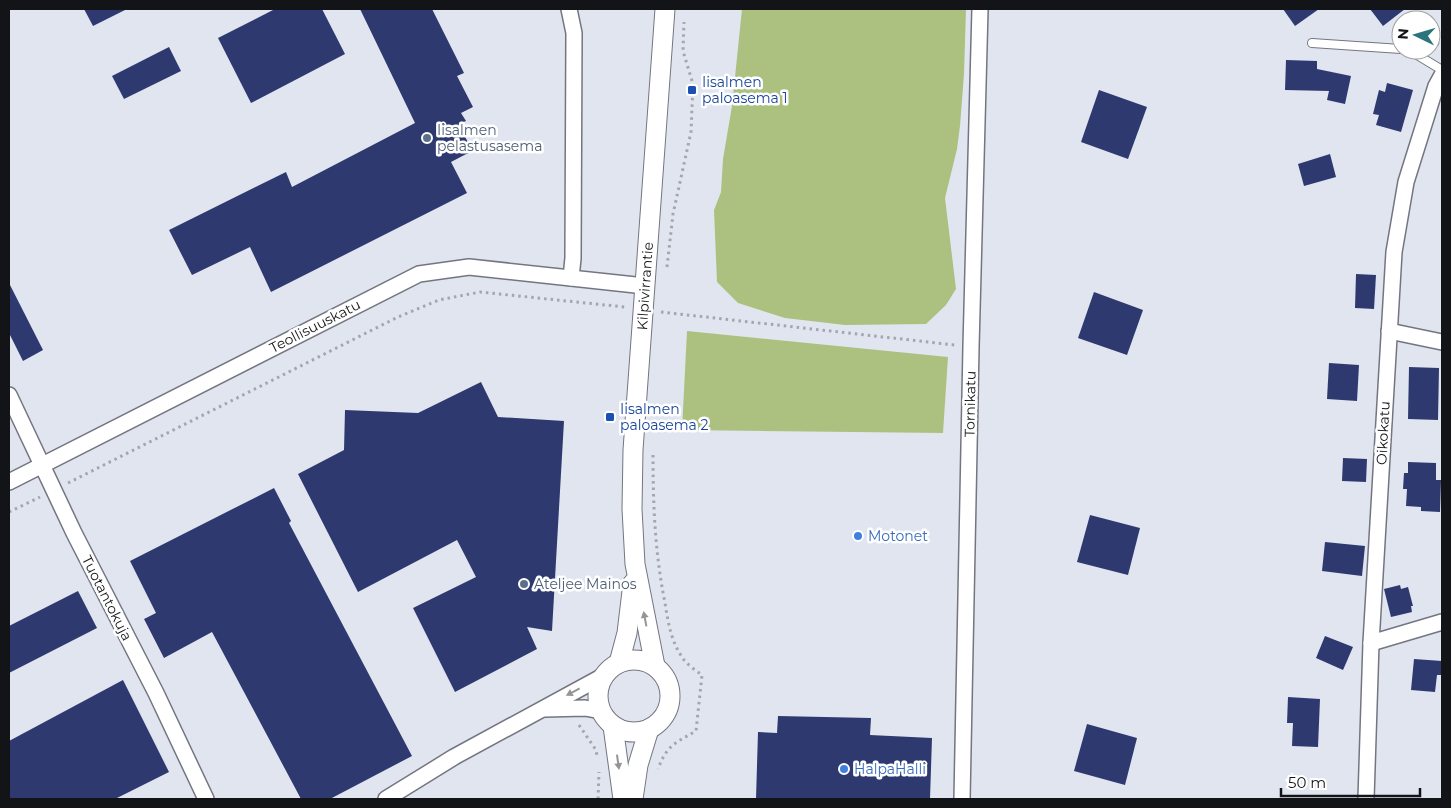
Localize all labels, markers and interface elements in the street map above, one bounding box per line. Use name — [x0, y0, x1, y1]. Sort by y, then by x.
north arrow — [1391, 10, 1441, 60]
text: N — [1394, 27, 1413, 40]
place label: Iisalmen paloasema 1 — [702, 73, 788, 107]
marker: Iisalmen paloasema 1 — [686, 84, 698, 96]
place label: Iisalmen pelastusasema — [437, 121, 542, 155]
marker: Iisalmen pelastusasema — [421, 132, 433, 144]
street label: Kilpivirrantie — [633, 241, 657, 331]
street label: Teollisuuskatu — [266, 295, 364, 357]
street label: Tornikatu — [960, 371, 980, 437]
place label: Iisalmen paloasema 2 — [620, 400, 709, 434]
street label: Oikokatu — [1372, 401, 1394, 465]
marker: Iisalmen paloasema 2 — [604, 411, 616, 423]
place label: Motonet — [868, 527, 928, 545]
marker: Motonet — [852, 530, 864, 542]
street label: Tuotantokuja — [78, 552, 136, 644]
place label: Ateljee Mainos — [534, 575, 637, 593]
marker: Ateljee Mainos — [518, 578, 530, 590]
one-way arrow — [641, 610, 649, 626]
one-way arrow — [566, 688, 580, 696]
one-way arrow — [615, 755, 623, 771]
place label: HalpaHalli — [854, 760, 926, 778]
marker: HalpaHalli — [838, 763, 850, 775]
scale bar — [1281, 766, 1420, 798]
text: 50 m — [1288, 773, 1326, 792]

